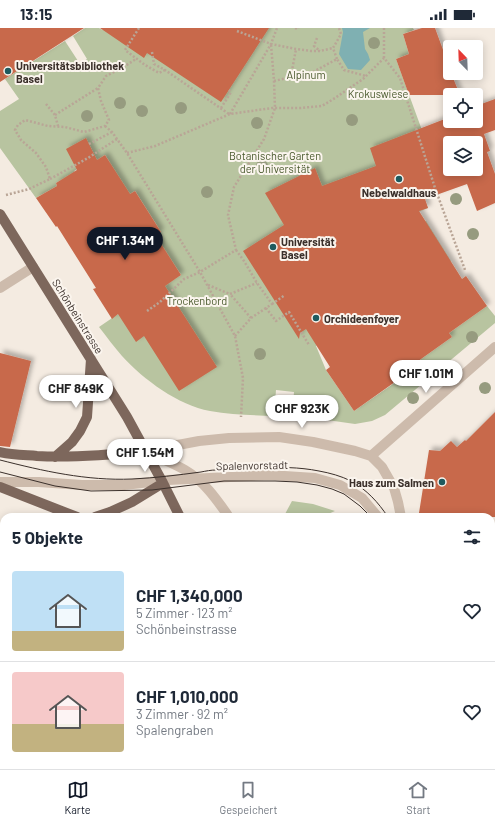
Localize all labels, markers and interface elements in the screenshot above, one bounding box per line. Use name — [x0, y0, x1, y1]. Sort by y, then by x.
text: 13:15 — [20, 5, 52, 23]
north arrow — [443, 40, 483, 80]
map controls — [443, 40, 483, 176]
place label: Universitätsbibliothek Basel — [16, 59, 124, 85]
marker: Universitätsbibliothek Basel — [3, 66, 13, 76]
park label: Alpinum — [286, 68, 326, 81]
park label: Krokuswiese — [348, 87, 408, 100]
button: locate — [443, 88, 483, 128]
button: layers — [443, 136, 483, 176]
park label: Botanischer Garten der Universität — [229, 149, 321, 175]
marker: Nebelwaldhaus — [394, 174, 404, 184]
place label: Nebelwaldhaus — [362, 186, 437, 199]
pin: CHF 1.34M — [79, 227, 171, 261]
text: CHF 1.34M — [96, 232, 154, 248]
place label: Universität Basel — [281, 235, 335, 261]
marker: Universität Basel — [268, 242, 278, 252]
street label: Schönbeinstrasse — [50, 276, 106, 356]
park label: Trockenbord — [167, 294, 227, 307]
place label: Orchideenfoyer — [324, 312, 400, 325]
marker: Orchideenfoyer — [311, 313, 321, 323]
pin: CHF 1.01M — [380, 360, 472, 394]
text: CHF 1.01M — [399, 365, 453, 381]
pin: CHF 849K — [35, 375, 117, 409]
text: CHF 849K — [48, 380, 104, 396]
pin: CHF 923K — [261, 395, 343, 429]
text: CHF 923K — [274, 400, 330, 416]
pin: CHF 1.54M — [99, 439, 191, 473]
text: CHF 1.54M — [116, 444, 174, 460]
street label: Spalenvorstadt — [216, 458, 288, 472]
place label: Haus zum Salmen — [349, 476, 434, 489]
marker: Haus zum Salmen — [437, 477, 447, 487]
icon: filters — [461, 526, 483, 548]
text: 5 Objekte — [12, 527, 83, 547]
text: CHF 1,340,000 — [136, 585, 243, 605]
icon: home — [44, 587, 92, 635]
icon: heart — [461, 600, 483, 622]
text: 5 Zimmer · 123 m² — [136, 605, 232, 621]
text: Schönbeinstrasse — [136, 621, 237, 637]
text: CHF 1,010,000 — [136, 686, 238, 706]
icon: home — [44, 688, 92, 736]
icon: heart — [461, 701, 483, 723]
text: 3 Zimmer · 92 m² — [136, 706, 228, 722]
text: Spalengraben — [136, 722, 214, 738]
tab: Karte — [64, 779, 91, 816]
tab: Gespeichert — [219, 779, 278, 816]
tab: Start — [406, 779, 431, 816]

